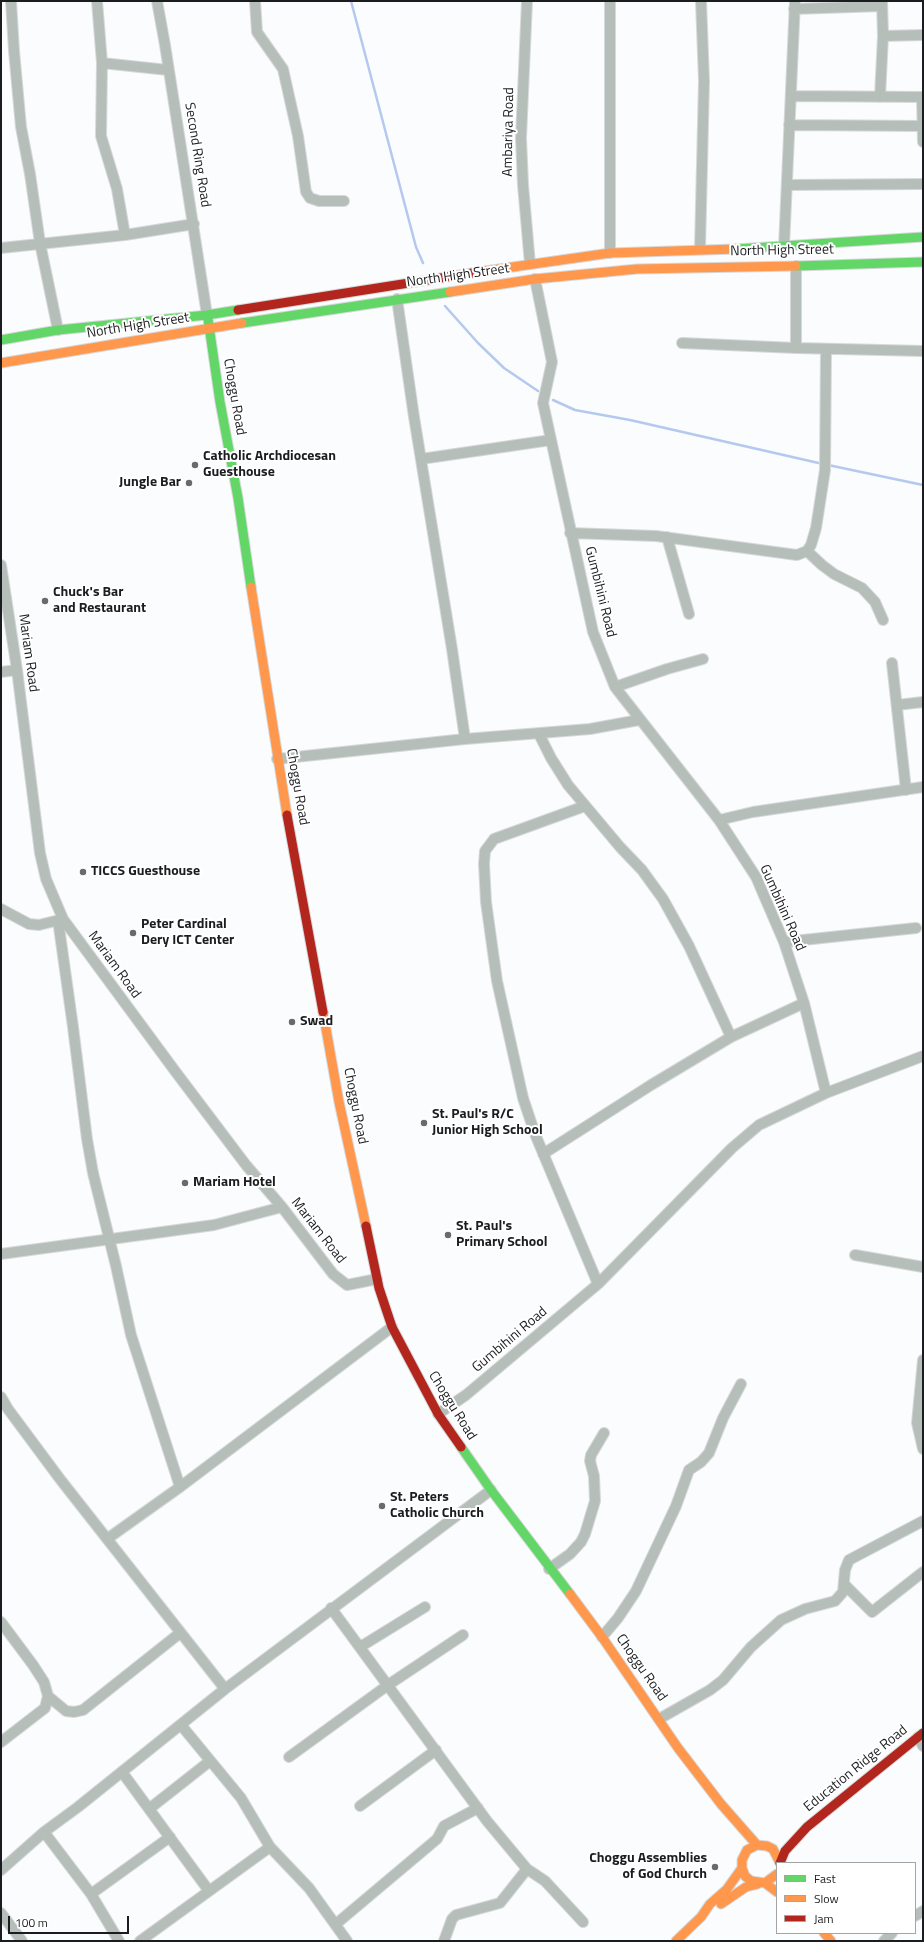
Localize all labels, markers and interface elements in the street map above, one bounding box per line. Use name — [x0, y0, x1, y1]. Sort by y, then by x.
street label: Ambariya Road — [500, 87, 518, 177]
street label: Second Ring Road — [180, 101, 214, 209]
street label: North High Street — [730, 242, 834, 260]
street label: North High Street — [406, 260, 510, 292]
street label: North High Street — [86, 310, 190, 342]
street label: Choggu Road — [219, 357, 249, 437]
place label: Catholic Archdiocesan Guesthouse — [203, 449, 336, 482]
marker: Catholic Archdiocesan Guesthouse — [190, 460, 200, 470]
place label: Jungle Bar — [119, 475, 181, 491]
marker: Jungle Bar — [184, 478, 194, 488]
street label: Gumbihini Road — [581, 545, 619, 639]
place label: Chuck's Bar and Restaurant — [53, 585, 146, 618]
marker: Chuck's Bar and Restaurant — [40, 596, 50, 606]
street label: Mariam Road — [14, 613, 42, 693]
street label: Choggu Road — [282, 747, 312, 827]
street label: Gumbihini Road — [755, 862, 809, 954]
place label: TICCS Guesthouse — [91, 864, 200, 880]
marker: TICCS Guesthouse — [78, 867, 88, 877]
place label: Peter Cardinal Dery ICT Center — [141, 917, 234, 950]
street label: Mariam Road — [84, 928, 144, 1002]
marker: Peter Cardinal Dery ICT Center — [128, 928, 138, 938]
place label: Swad — [300, 1014, 333, 1030]
marker: Swad — [287, 1017, 297, 1027]
street label: Choggu Road — [339, 1066, 371, 1146]
place label: St. Paul's R/C Junior High School — [432, 1107, 543, 1140]
marker: St. Paul's R/C Junior High School — [419, 1118, 429, 1128]
place label: Mariam Hotel — [193, 1175, 276, 1191]
marker: Mariam Hotel — [180, 1178, 190, 1188]
street label: Mariam Road — [287, 1195, 349, 1267]
place label: St. Paul's Primary School — [456, 1219, 548, 1252]
marker: St. Paul's Primary School — [443, 1230, 453, 1240]
street label: Gumbihini Road — [469, 1304, 551, 1376]
street label: Choggu Road — [424, 1369, 480, 1443]
place label: St. Peters Catholic Church — [390, 1490, 484, 1522]
marker: St. Peters Catholic Church — [377, 1501, 387, 1511]
street label: Choggu Road — [612, 1631, 670, 1705]
street label: Education Ridge Road — [801, 1722, 911, 1816]
place label: Choggu Assemblies of God Church — [589, 1851, 707, 1884]
marker: Choggu Assemblies of God Church — [710, 1862, 720, 1872]
legend — [776, 1862, 916, 1934]
text: Fast — [814, 1869, 836, 1888]
text: Slow — [814, 1889, 839, 1908]
scale bar — [10, 1908, 131, 1934]
text: Jam — [814, 1909, 834, 1928]
text: 100 m — [15, 1913, 48, 1932]

